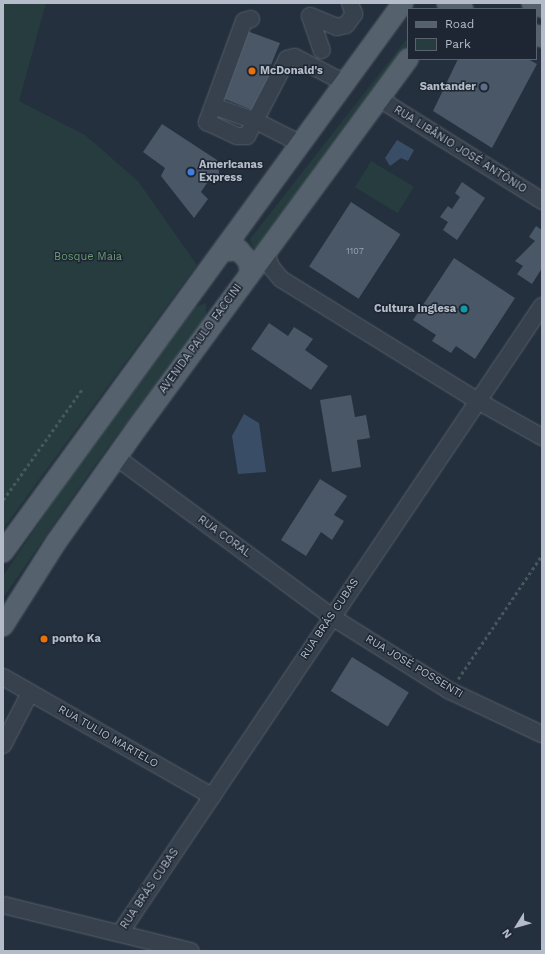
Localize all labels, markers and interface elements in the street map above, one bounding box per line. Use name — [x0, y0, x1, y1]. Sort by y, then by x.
legend — [407, 8, 537, 60]
text: Road — [445, 17, 474, 31]
text: Park — [445, 37, 471, 51]
place label: McDonald's — [260, 64, 323, 78]
marker: McDonald's — [247, 66, 257, 76]
place label: Santander — [420, 80, 476, 94]
marker: Santander — [479, 82, 489, 92]
street label: RUA LIBÂNIO JOSÉ ANTÔNIO — [391, 103, 529, 197]
place label: Americanas Express — [199, 159, 263, 185]
marker: Americanas Express — [186, 167, 196, 177]
house number: 1107 — [346, 246, 364, 256]
park label: Bosque Maia — [54, 250, 122, 264]
street label: AVENIDA PAULO FACCINI — [157, 281, 245, 397]
place label: Cultura Inglesa — [374, 302, 456, 316]
marker: Cultura Inglesa — [459, 304, 469, 314]
street label: RUA CORAL — [195, 513, 253, 561]
street label: RUA BRÁS CUBAS — [298, 576, 362, 662]
place label: ponto Ka — [52, 632, 101, 646]
street label: RUA JOSÉ POSSENTI — [363, 632, 465, 702]
marker: ponto Ka — [39, 634, 49, 644]
street label: RUA TULIO MARTELO — [55, 703, 161, 771]
street label: RUA BRÁS CUBAS — [118, 846, 182, 932]
north arrow — [497, 906, 537, 946]
text: N — [499, 926, 515, 941]

